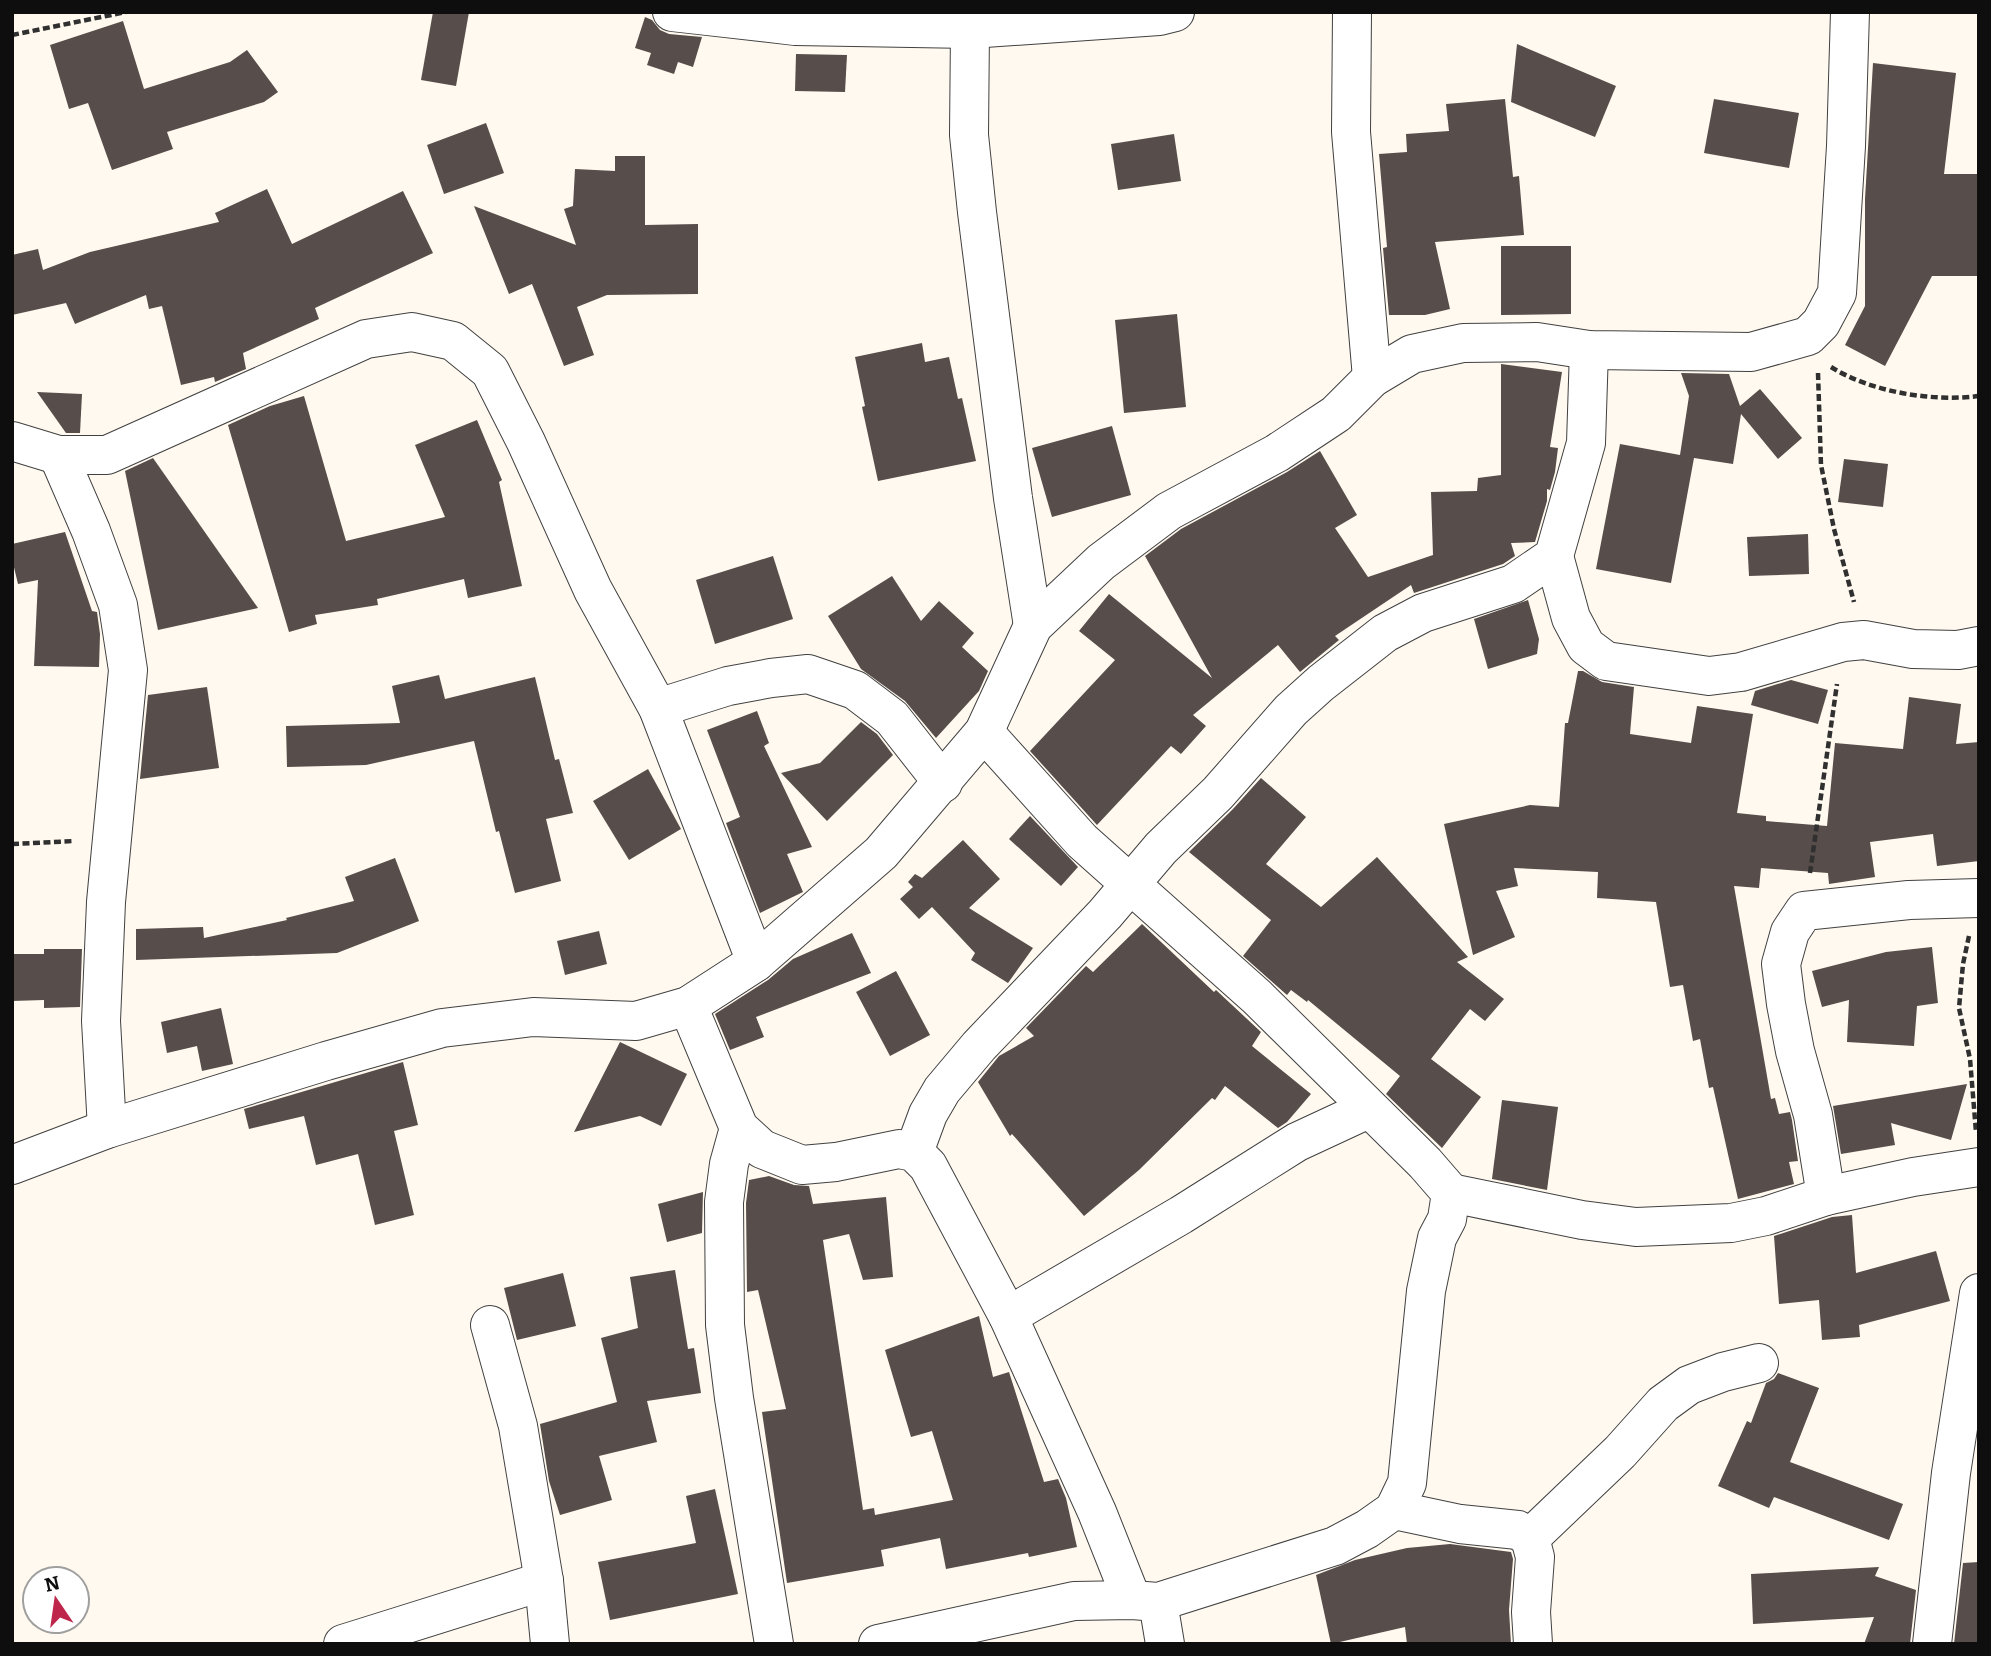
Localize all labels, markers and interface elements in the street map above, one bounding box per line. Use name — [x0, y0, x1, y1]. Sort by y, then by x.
north arrow — [21, 1565, 91, 1635]
text: N — [43, 1571, 62, 1597]

